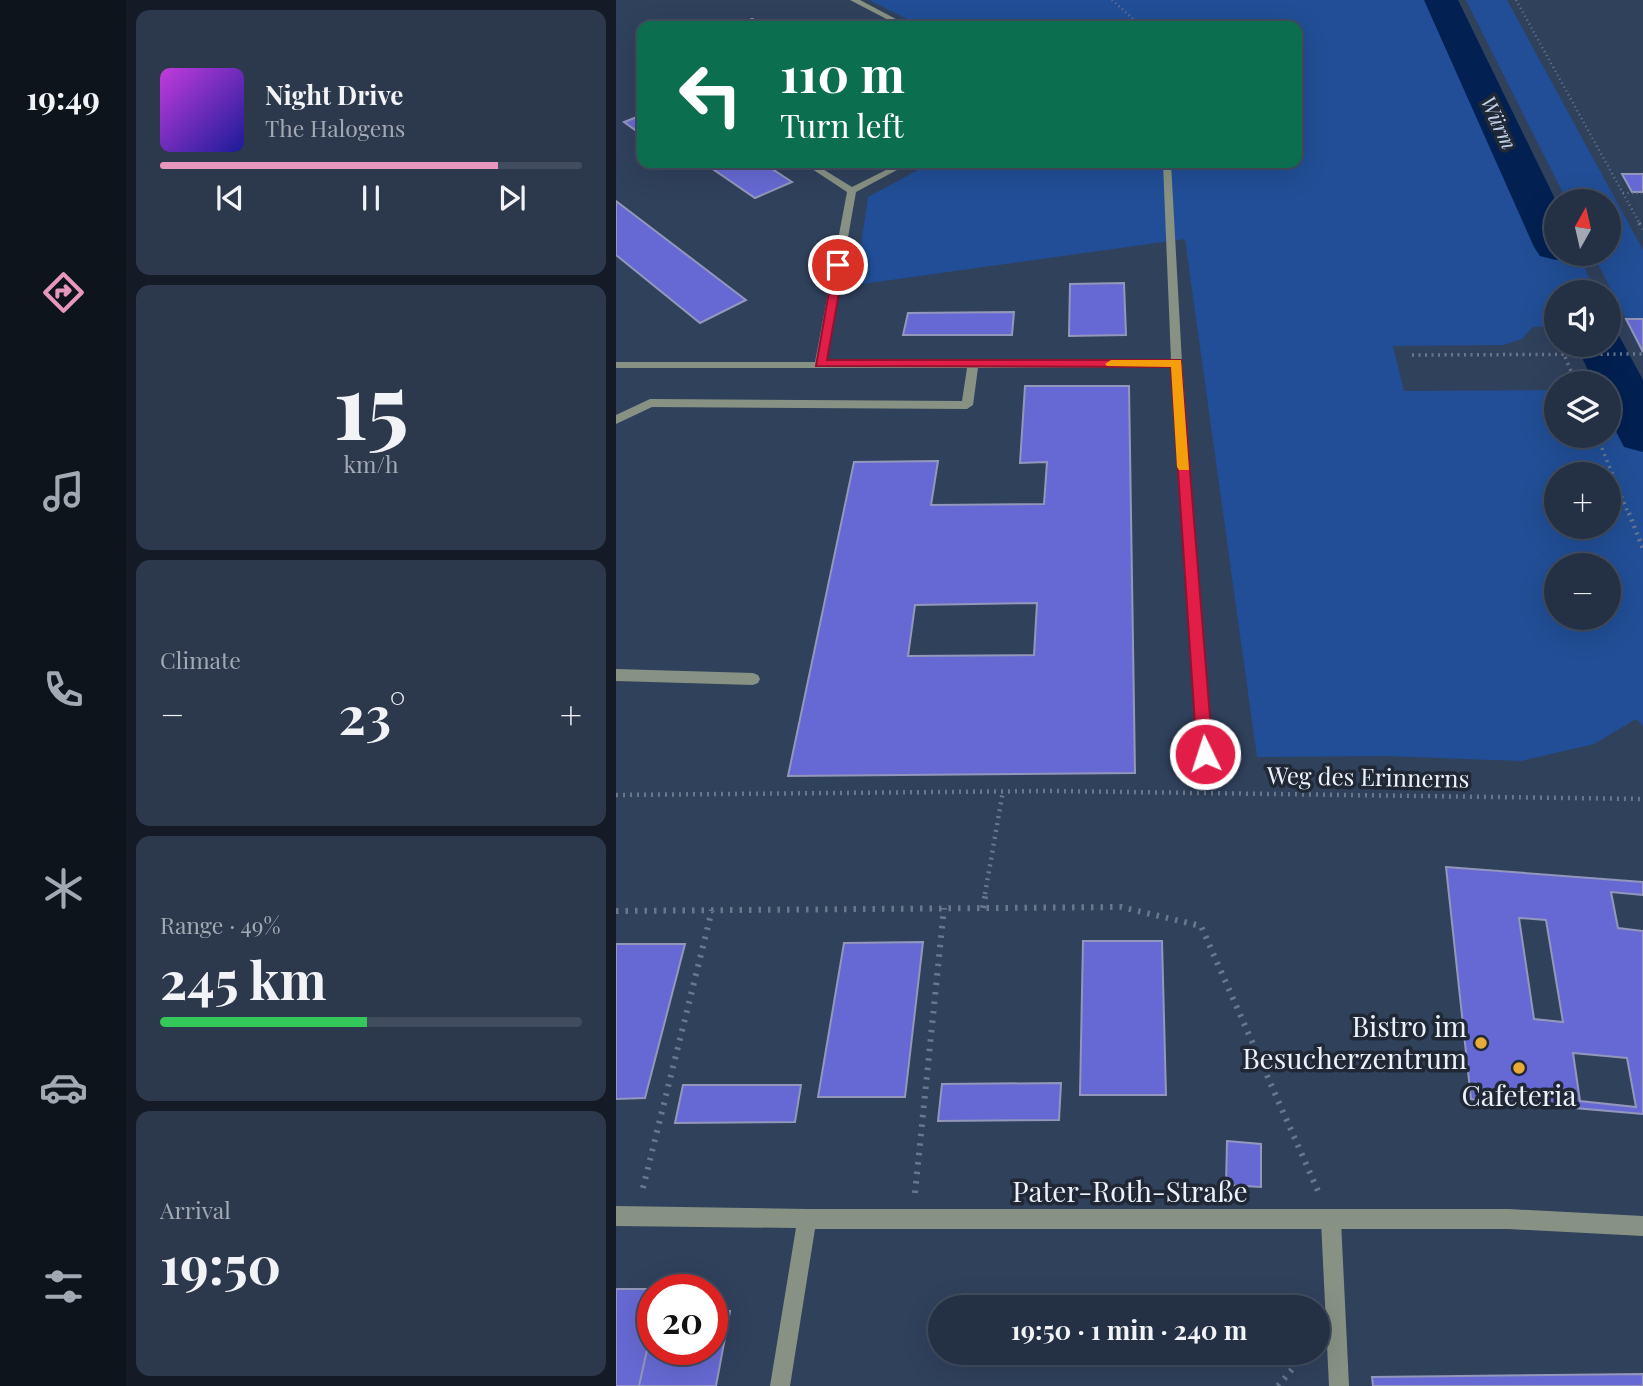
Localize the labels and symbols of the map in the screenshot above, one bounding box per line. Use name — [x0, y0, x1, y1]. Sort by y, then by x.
water label: Würm — [1475, 91, 1524, 154]
north arrow — [1544, 189, 1620, 266]
pin — [808, 235, 868, 295]
position arrow — [1168, 717, 1242, 791]
street label: Weg des Erinnerns — [1266, 758, 1470, 794]
place label: Bistro im Besucherzentrum — [1242, 1007, 1467, 1076]
marker: Bistro im Besucherzentrum — [1473, 1035, 1489, 1051]
marker: Cafeteria — [1511, 1060, 1527, 1076]
place label: Cafeteria — [1462, 1076, 1576, 1113]
street label: Pater-Roth-Straße — [1012, 1172, 1248, 1209]
speed limit sign: 20 — [637, 1274, 728, 1365]

